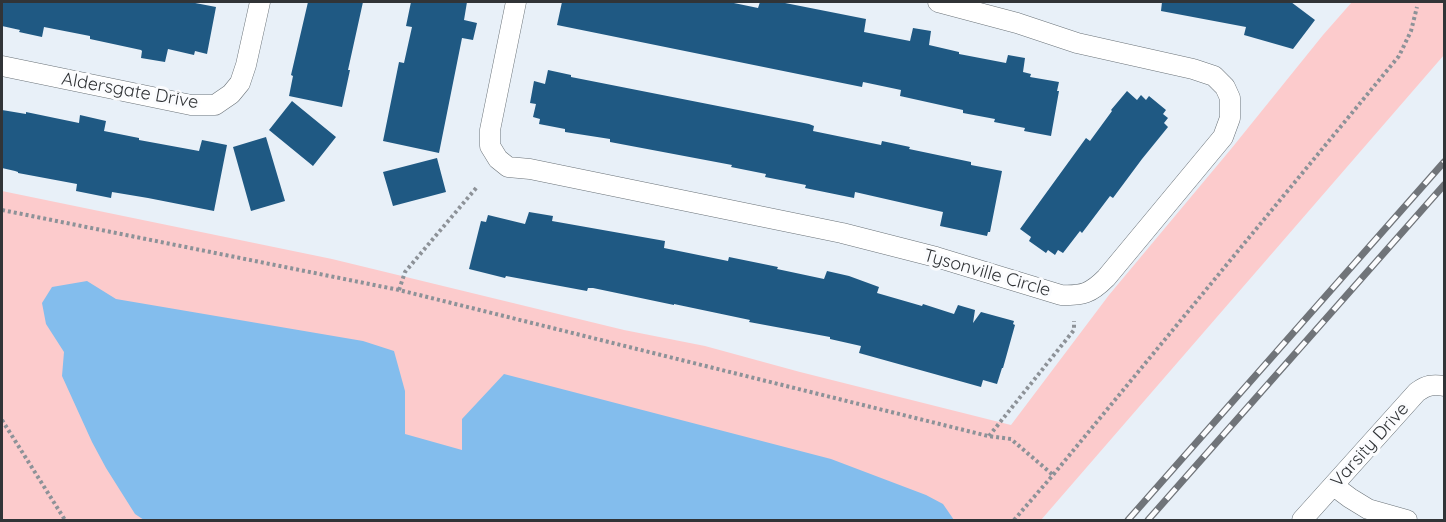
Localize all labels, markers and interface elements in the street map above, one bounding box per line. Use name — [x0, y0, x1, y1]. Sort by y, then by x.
street label: Aldersgate Drive — [60, 68, 200, 114]
street label: Tysonville Circle — [921, 245, 1053, 301]
street label: Varsity Drive — [1326, 398, 1414, 492]

